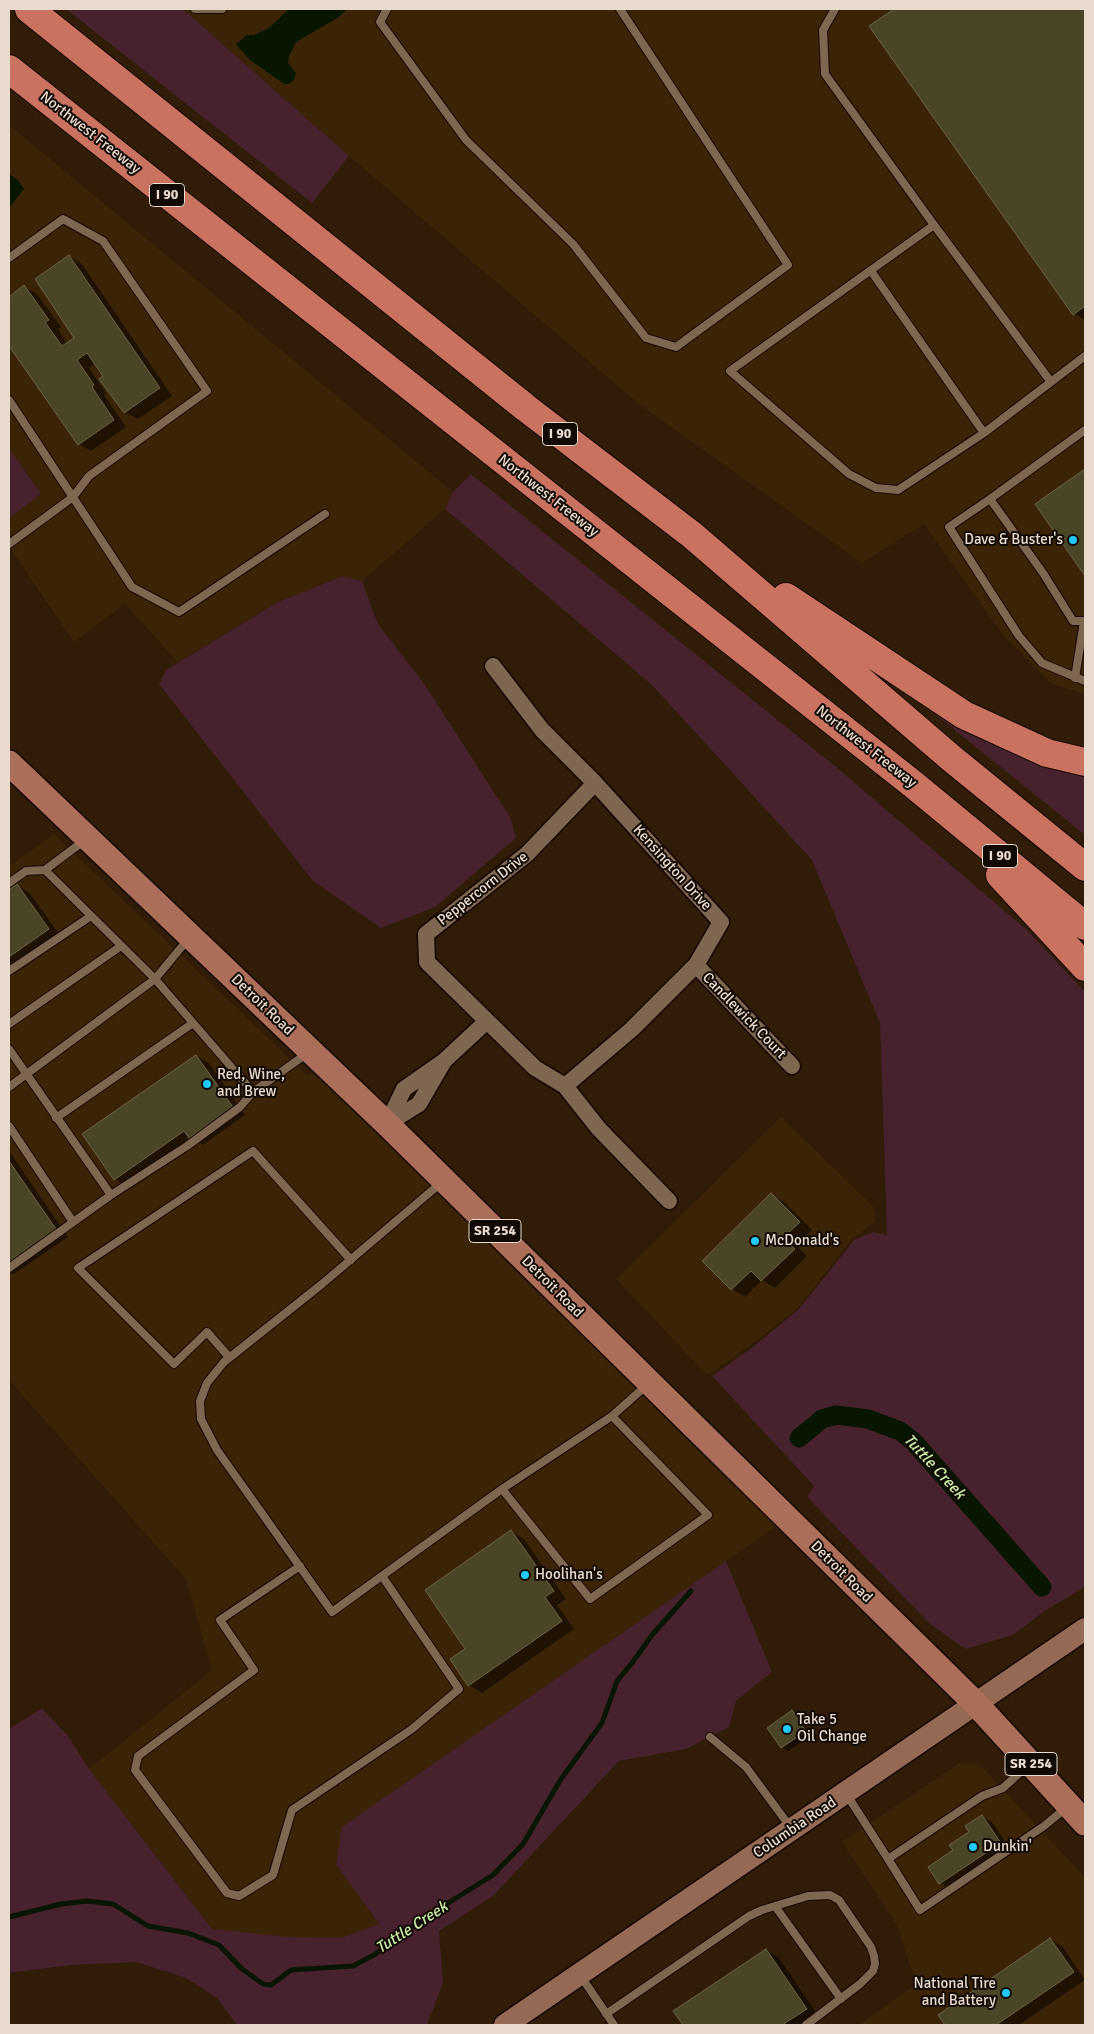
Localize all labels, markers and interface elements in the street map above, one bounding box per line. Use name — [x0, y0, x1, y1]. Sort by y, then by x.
street label: Northwest Freeway — [36, 88, 144, 178]
road number: I 90 — [150, 184, 184, 206]
road number: I 90 — [542, 422, 578, 446]
street label: Northwest Freeway — [494, 451, 602, 541]
place label: Dave & Buster's — [964, 531, 1063, 549]
marker: Dave & Buster's — [1067, 534, 1079, 546]
street label: Northwest Freeway — [812, 702, 920, 792]
street label: Kensington Drive — [629, 821, 715, 915]
road number: I 90 — [982, 844, 1018, 868]
street label: Peppercorn Drive — [434, 848, 532, 930]
street label: Candlewick Court — [698, 969, 790, 1063]
street label: Detroit Road — [227, 971, 297, 1039]
place label: Red, Wine, and Brew — [217, 1066, 285, 1101]
marker: Red, Wine, and Brew — [201, 1078, 213, 1090]
road number: SR 254 — [469, 1220, 521, 1242]
place label: McDonald's — [765, 1232, 839, 1250]
marker: McDonald's — [749, 1235, 761, 1247]
street label: Detroit Road — [517, 1252, 587, 1322]
water label: Tuttle Creek — [899, 1431, 969, 1503]
street label: Detroit Road — [806, 1537, 876, 1607]
place label: Hoolihan's — [535, 1566, 603, 1584]
marker: Hoolihan's — [519, 1569, 531, 1581]
place label: Take 5 Oil Change — [797, 1711, 867, 1746]
marker: Take 5 Oil Change — [781, 1723, 793, 1735]
road number: SR 254 — [1005, 1752, 1057, 1776]
street label: Columbia Road — [750, 1794, 840, 1862]
place label: Dunkin' — [983, 1838, 1032, 1856]
marker: Dunkin' — [967, 1841, 979, 1853]
water label: Tuttle Creek — [372, 1898, 452, 1958]
place label: National Tire and Battery — [913, 1975, 996, 2010]
marker: National Tire and Battery — [1000, 1987, 1012, 1999]

